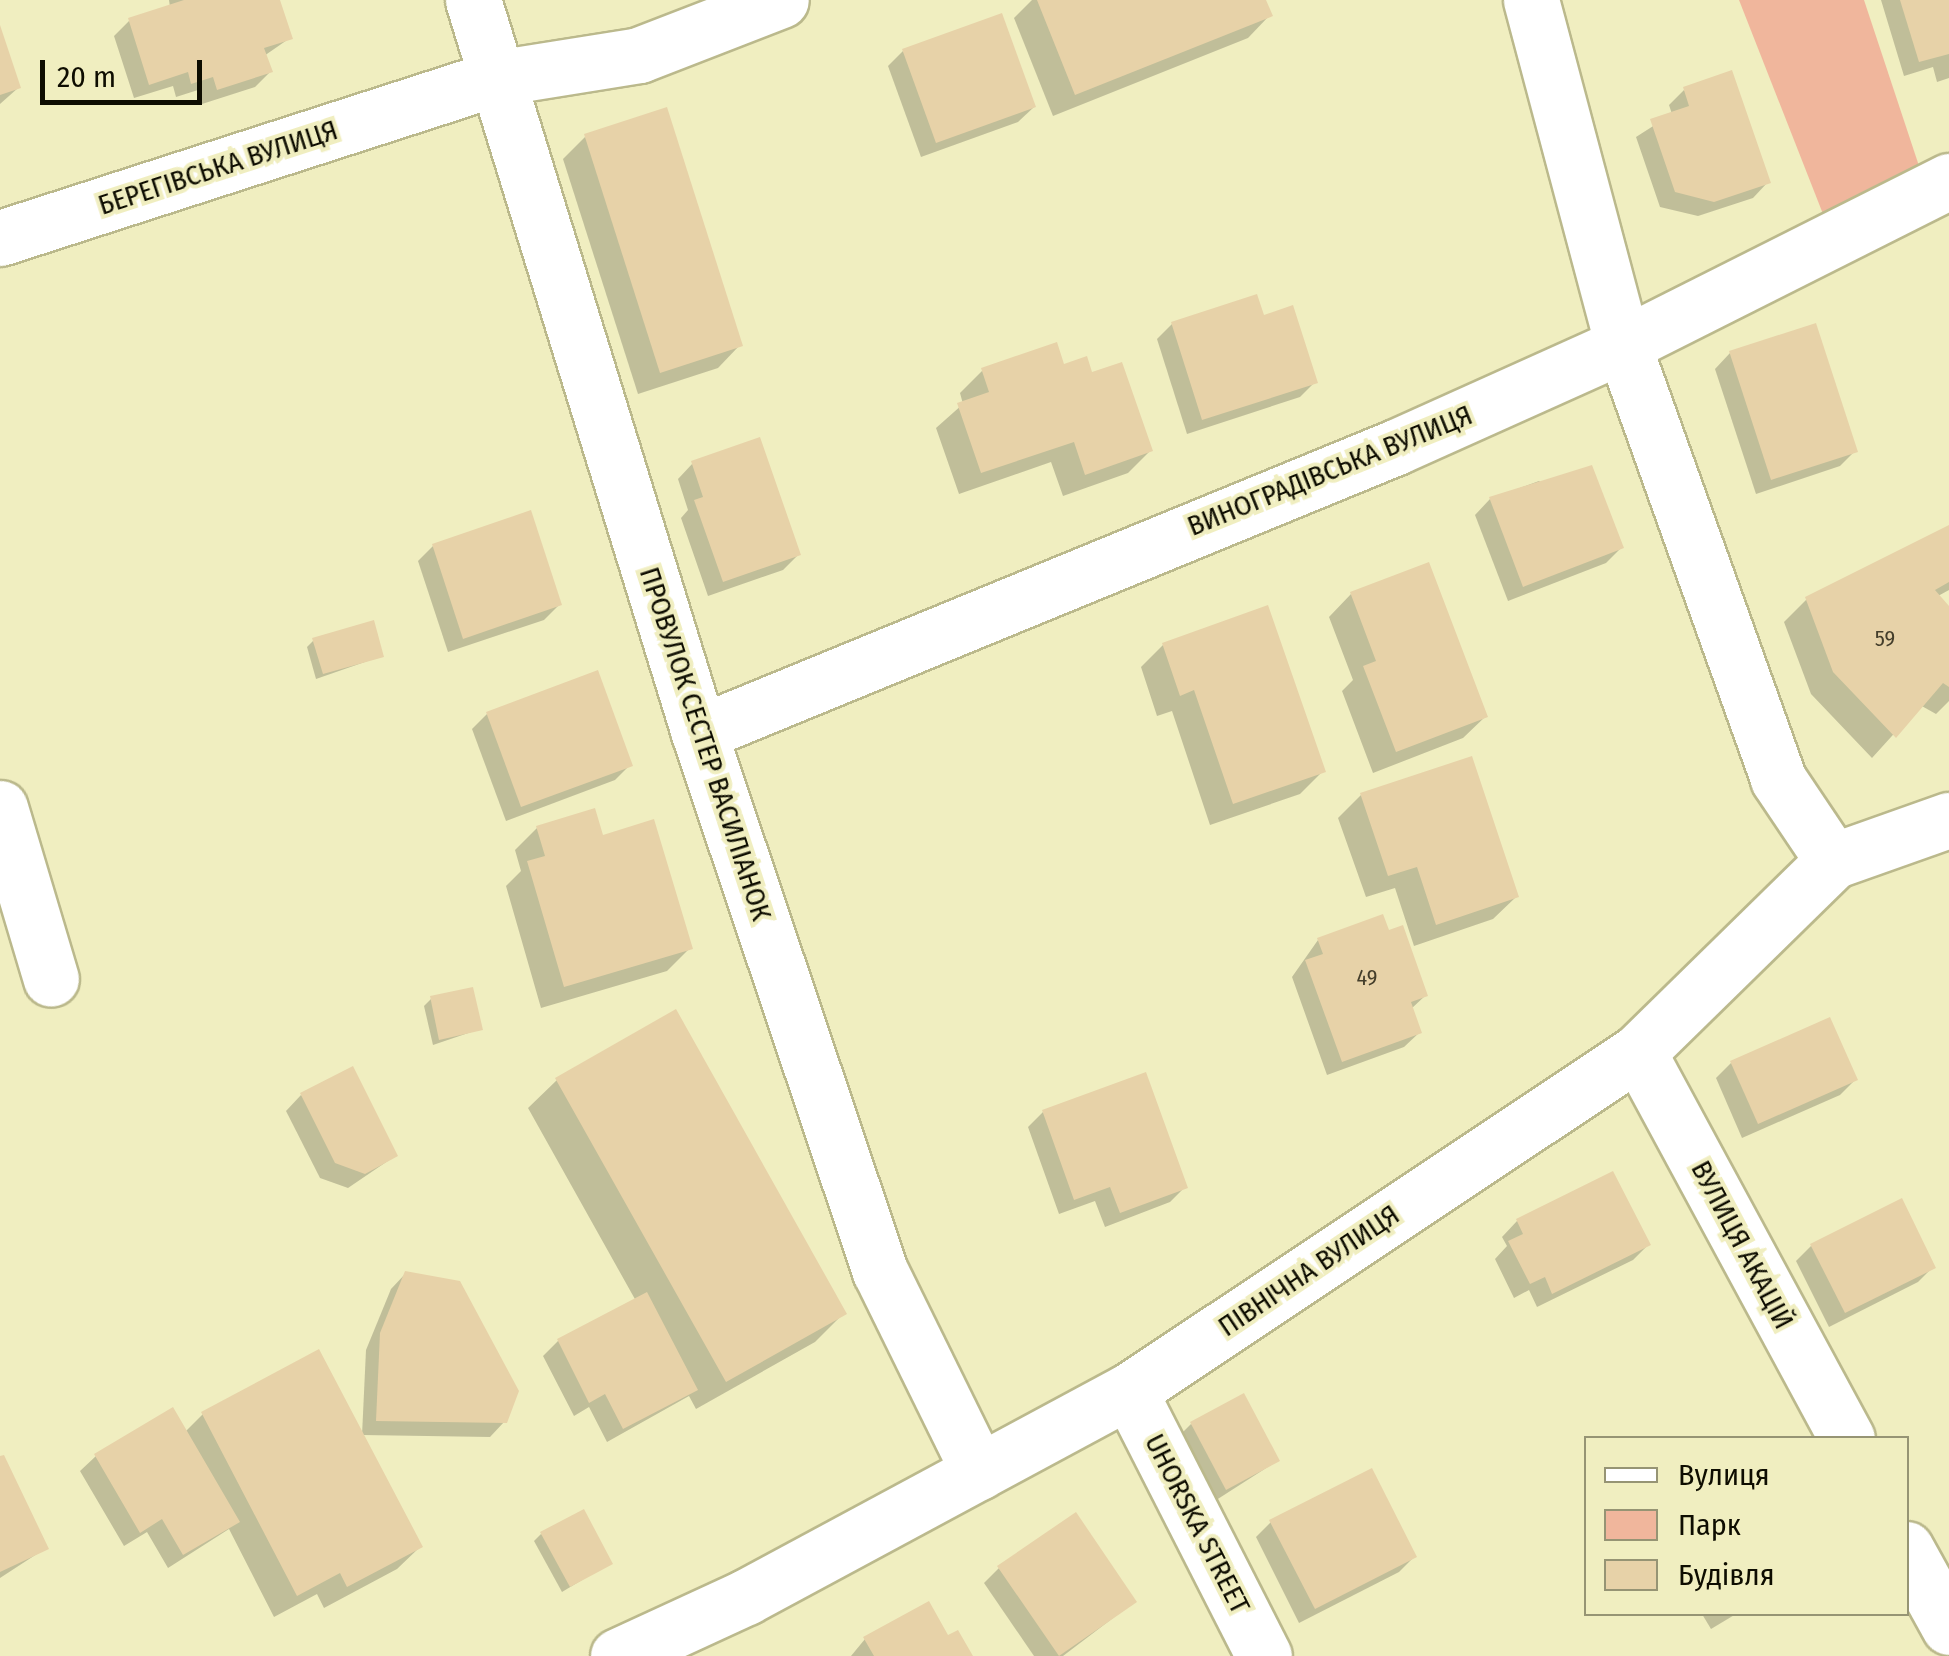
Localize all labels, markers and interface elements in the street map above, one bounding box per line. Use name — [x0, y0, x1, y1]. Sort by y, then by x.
scale bar — [45, 40, 208, 102]
text: 20 m — [57, 59, 116, 95]
street label: БЕРЕГІВСЬКА ВУЛИЦЯ — [94, 113, 342, 223]
street label: ВИНОГРАДІВСЬКА ВУЛИЦЯ — [1183, 398, 1477, 544]
street label: ПРОВУЛОК СЕСТЕР ВАСИЛІАНОК — [632, 563, 778, 925]
house number: 59 — [1875, 626, 1895, 652]
house number: 49 — [1357, 965, 1377, 991]
street label: ВУЛИЦЯ АКАЦІЙ — [1684, 1155, 1800, 1335]
street label: ПІВНІЧНА ВУЛИЦЯ — [1212, 1198, 1406, 1344]
street label: UHORSKA STREET — [1137, 1429, 1257, 1619]
legend — [1584, 1436, 1909, 1616]
text: Вулиця — [1678, 1457, 1770, 1493]
text: Парк — [1678, 1507, 1741, 1543]
text: Будівля — [1678, 1557, 1775, 1593]

